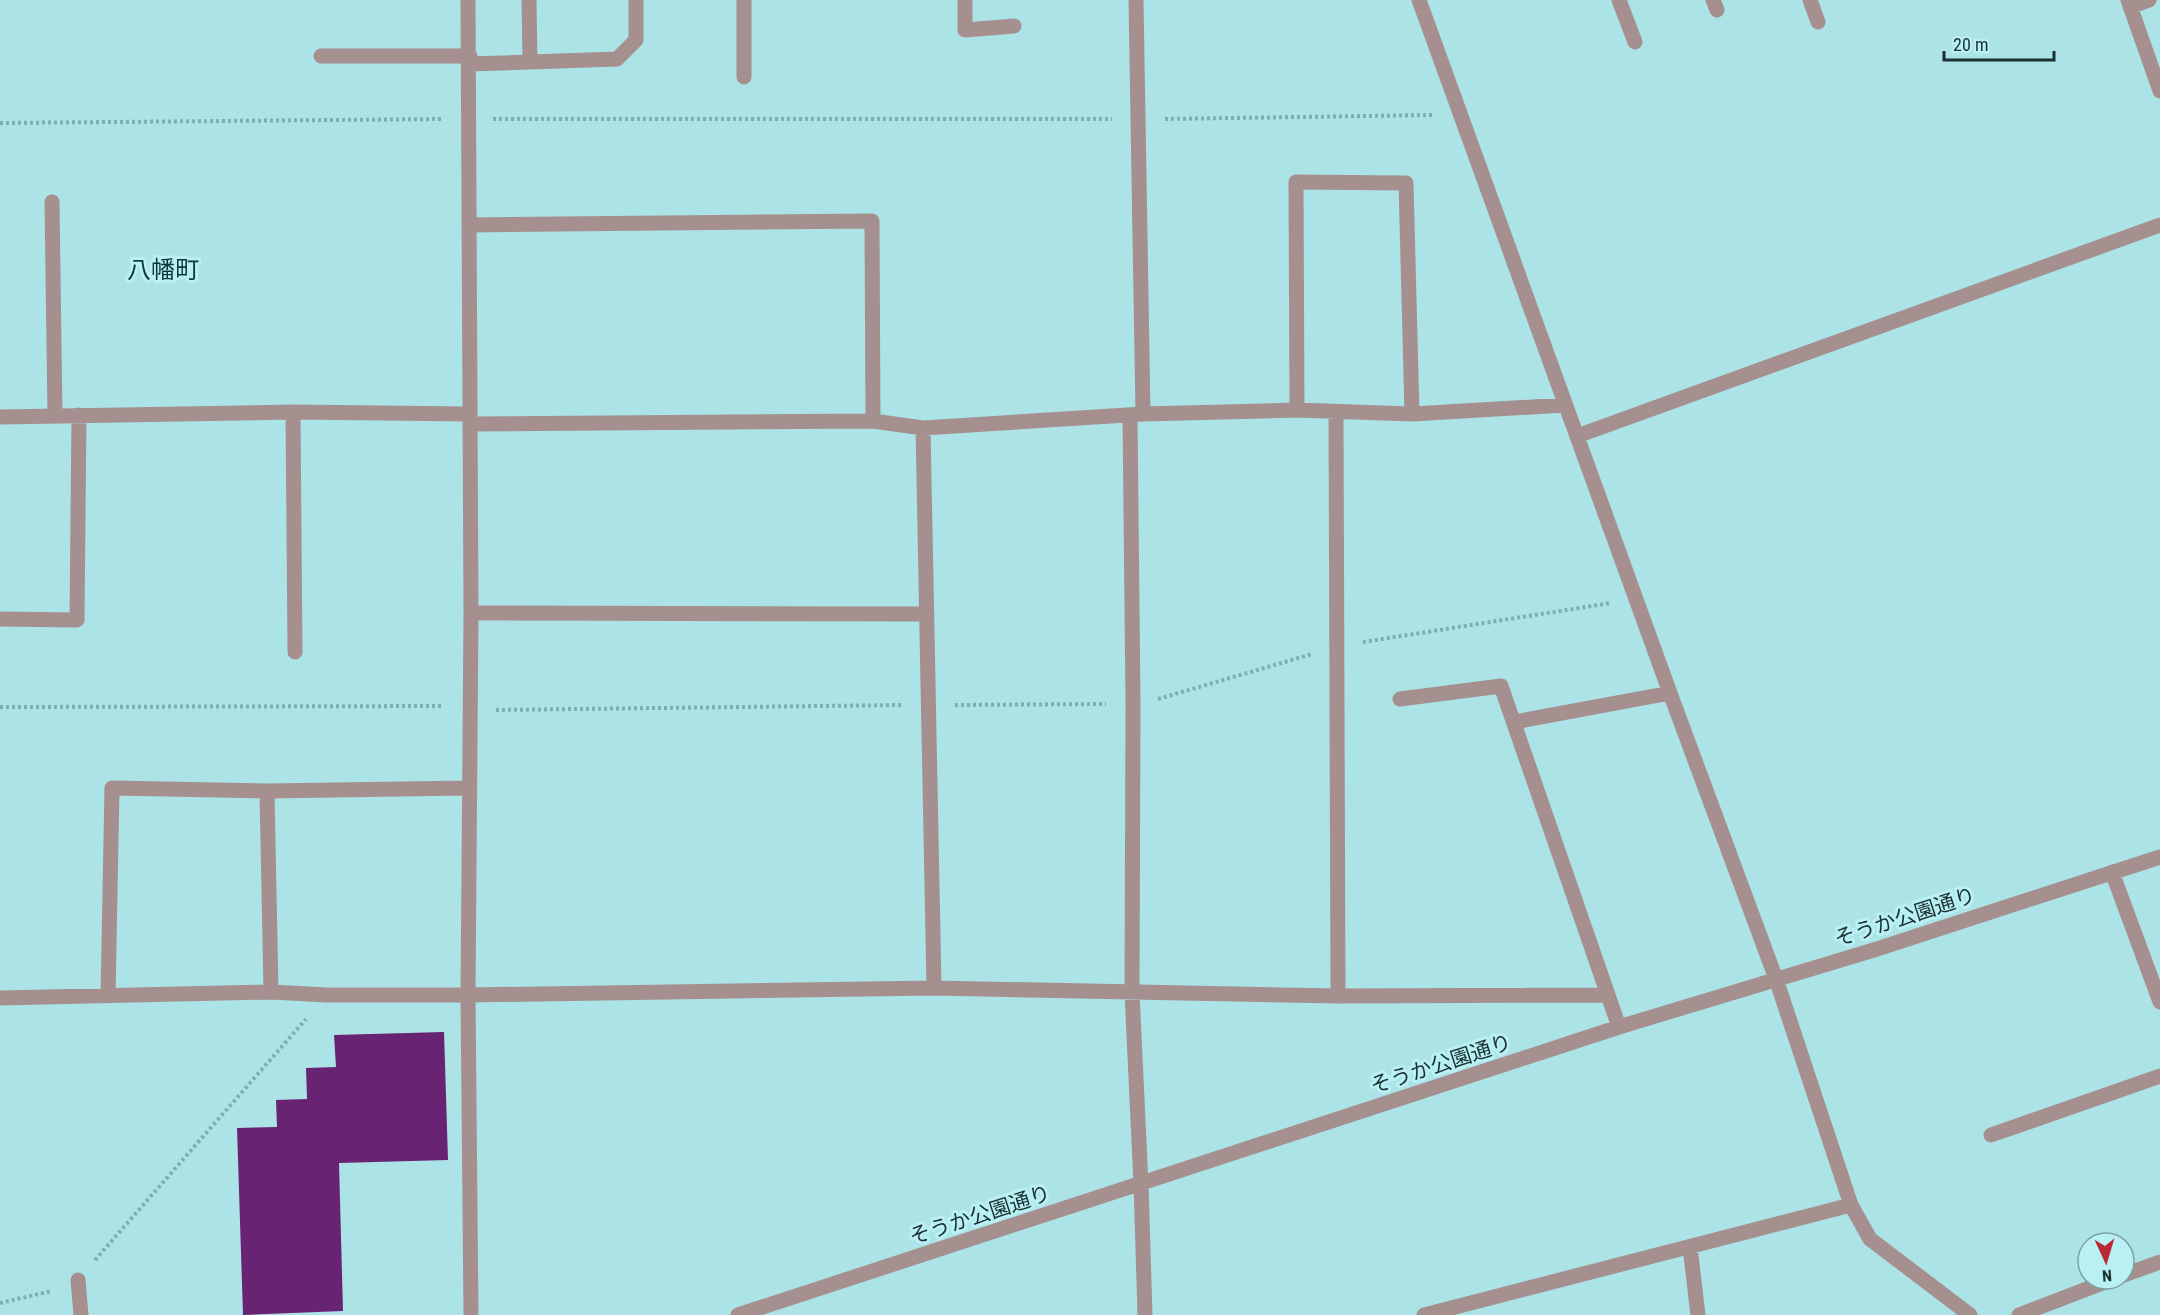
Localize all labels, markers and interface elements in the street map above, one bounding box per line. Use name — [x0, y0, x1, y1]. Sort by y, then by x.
scale bar — [1944, 24, 2054, 62]
text: 20 m — [1953, 34, 1988, 55]
district label: 八幡町 — [127, 256, 199, 284]
street label: そうか公園通り — [1831, 883, 1979, 951]
street label: そうか公園通り — [1367, 1030, 1515, 1098]
street label: そうか公園通り — [906, 1181, 1054, 1249]
north arrow — [2076, 1231, 2136, 1291]
text: N — [2101, 1266, 2113, 1285]

